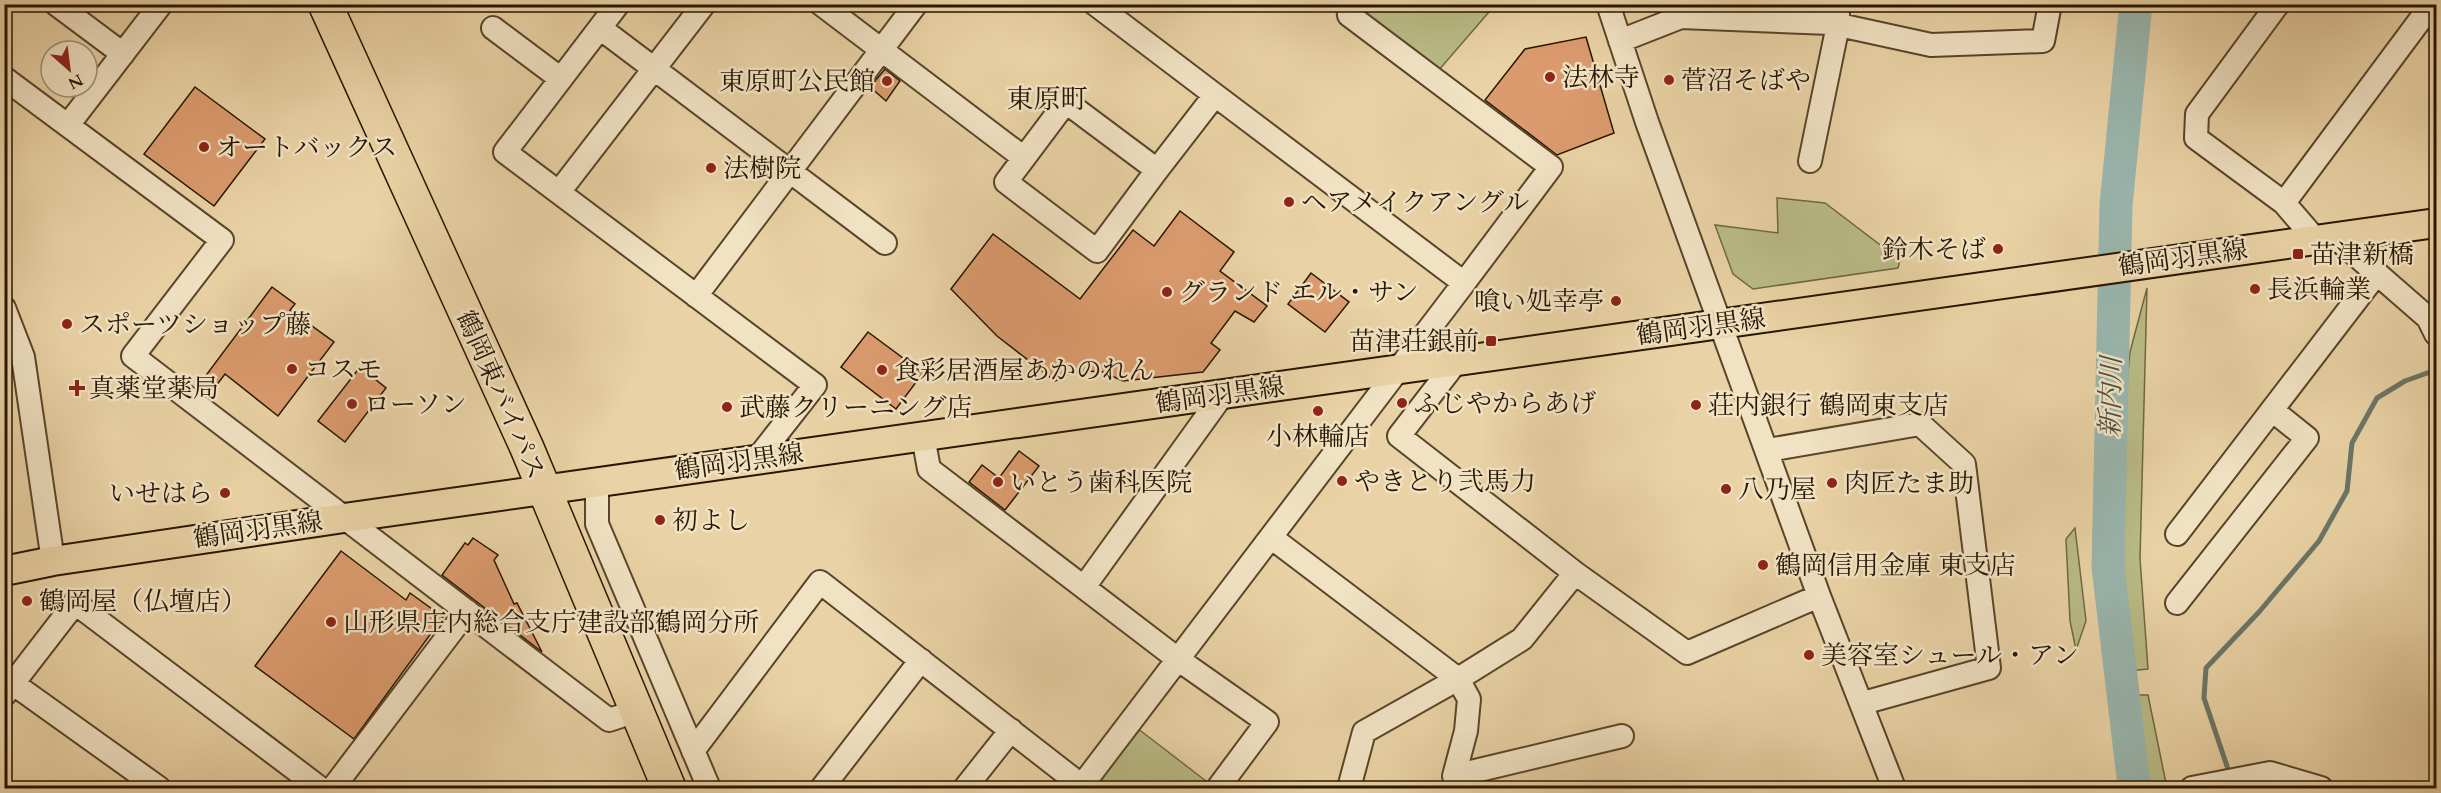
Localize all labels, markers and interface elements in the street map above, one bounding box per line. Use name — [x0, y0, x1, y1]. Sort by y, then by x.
north arrow — [39, 39, 99, 99]
place label: 法林寺 — [1562, 60, 1640, 95]
place label: 菅沼そばや — [1681, 63, 1811, 98]
place label: 東原町公民館 — [719, 64, 875, 99]
text: N — [64, 68, 87, 94]
marker: 法林寺 — [1543, 70, 1557, 84]
marker: 菅沼そばや — [1662, 73, 1676, 87]
marker: 東原町公民館 — [880, 74, 894, 88]
district label: 東原町 — [1007, 81, 1088, 118]
place label: オートバックス — [216, 130, 397, 165]
marker: オートバックス — [197, 140, 211, 154]
place label: 法樹院 — [723, 151, 801, 186]
marker: 法樹院 — [704, 161, 718, 175]
place label: ヘアメイクアングル — [1301, 185, 1529, 220]
marker: ヘアメイクアングル — [1282, 195, 1296, 209]
place label: 鈴木そば — [1882, 232, 1986, 267]
street label: 鶴岡羽黒線 — [2116, 232, 2250, 284]
place label: 苗津新橋 — [2310, 237, 2414, 272]
marker: 鈴木そば — [1991, 242, 2005, 256]
marker: 苗津新橋 — [2291, 247, 2305, 261]
place label: 長浜輪業 — [2267, 272, 2371, 307]
place label: グランド エル・サン — [1179, 275, 1419, 310]
marker: 長浜輪業 — [2248, 282, 2262, 296]
place label: 喰い処幸亭 — [1474, 284, 1604, 319]
marker: グランド エル・サン — [1160, 285, 1174, 299]
marker: 喰い処幸亭 — [1609, 294, 1623, 308]
street label: 鶴岡羽黒線 — [1634, 301, 1768, 353]
street label: 鶴岡東バイパス — [448, 305, 554, 485]
place label: スポーツショップ藤 — [79, 307, 311, 342]
marker: スポーツショップ藤 — [60, 317, 74, 331]
place label: 苗津荘銀前 — [1349, 324, 1479, 359]
marker: 苗津荘銀前 — [1484, 334, 1498, 348]
place label: コスモ — [304, 352, 382, 387]
place label: 食彩居酒屋あかのれん — [894, 353, 1154, 388]
water label: 新内川 — [2092, 353, 2130, 438]
marker: コスモ — [285, 362, 299, 376]
marker: 食彩居酒屋あかのれん — [875, 363, 889, 377]
street label: 鶴岡羽黒線 — [1153, 369, 1287, 421]
place label: 真薬堂薬局 — [89, 371, 219, 406]
marker: 真薬堂薬局 — [70, 381, 84, 395]
place label: ふじやからあげ — [1414, 386, 1596, 421]
place label: ローソン — [364, 387, 467, 422]
place label: 荘内銀行 鶴岡東支店 — [1708, 388, 1949, 423]
place label: 武藤クリーニング店 — [739, 390, 972, 425]
marker: ふじやからあげ — [1395, 396, 1409, 410]
marker: ローソン — [345, 397, 359, 411]
marker: 荘内銀行 鶴岡東支店 — [1689, 398, 1703, 412]
marker: 武藤クリーニング店 — [720, 400, 734, 414]
marker: 小林輪店 — [1311, 404, 1325, 418]
place label: 小林輪店 — [1266, 419, 1370, 454]
street label: 鶴岡羽黒線 — [672, 436, 806, 488]
place label: やきとり弐馬力 — [1354, 464, 1536, 499]
place label: いとう歯科医院 — [1010, 465, 1192, 500]
place label: 肉匠たま助 — [1844, 466, 1974, 501]
place label: 八乃屋 — [1738, 472, 1816, 507]
marker: やきとり弐馬力 — [1335, 474, 1349, 488]
marker: いとう歯科医院 — [991, 475, 1005, 489]
place label: いせはら — [109, 476, 213, 511]
marker: 肉匠たま助 — [1825, 476, 1839, 490]
marker: 八乃屋 — [1719, 482, 1733, 496]
marker: いせはら — [218, 486, 232, 500]
place label: 初よし — [672, 503, 750, 538]
street label: 鶴岡羽黒線 — [191, 504, 325, 556]
marker: 初よし — [653, 513, 667, 527]
place label: 鶴岡信用金庫 東支店 — [1775, 548, 2016, 583]
marker: 鶴岡信用金庫 東支店 — [1756, 558, 1770, 572]
place label: 鶴岡屋（仏壇店） — [39, 584, 247, 619]
marker: 鶴岡屋（仏壇店） — [20, 594, 34, 608]
place label: 山形県庄内総合支庁建設部鶴岡分所 — [343, 605, 759, 640]
marker: 山形県庄内総合支庁建設部鶴岡分所 — [324, 615, 338, 629]
place label: 美容室シュール・アン — [1821, 638, 2079, 673]
marker: 美容室シュール・アン — [1802, 648, 1816, 662]

